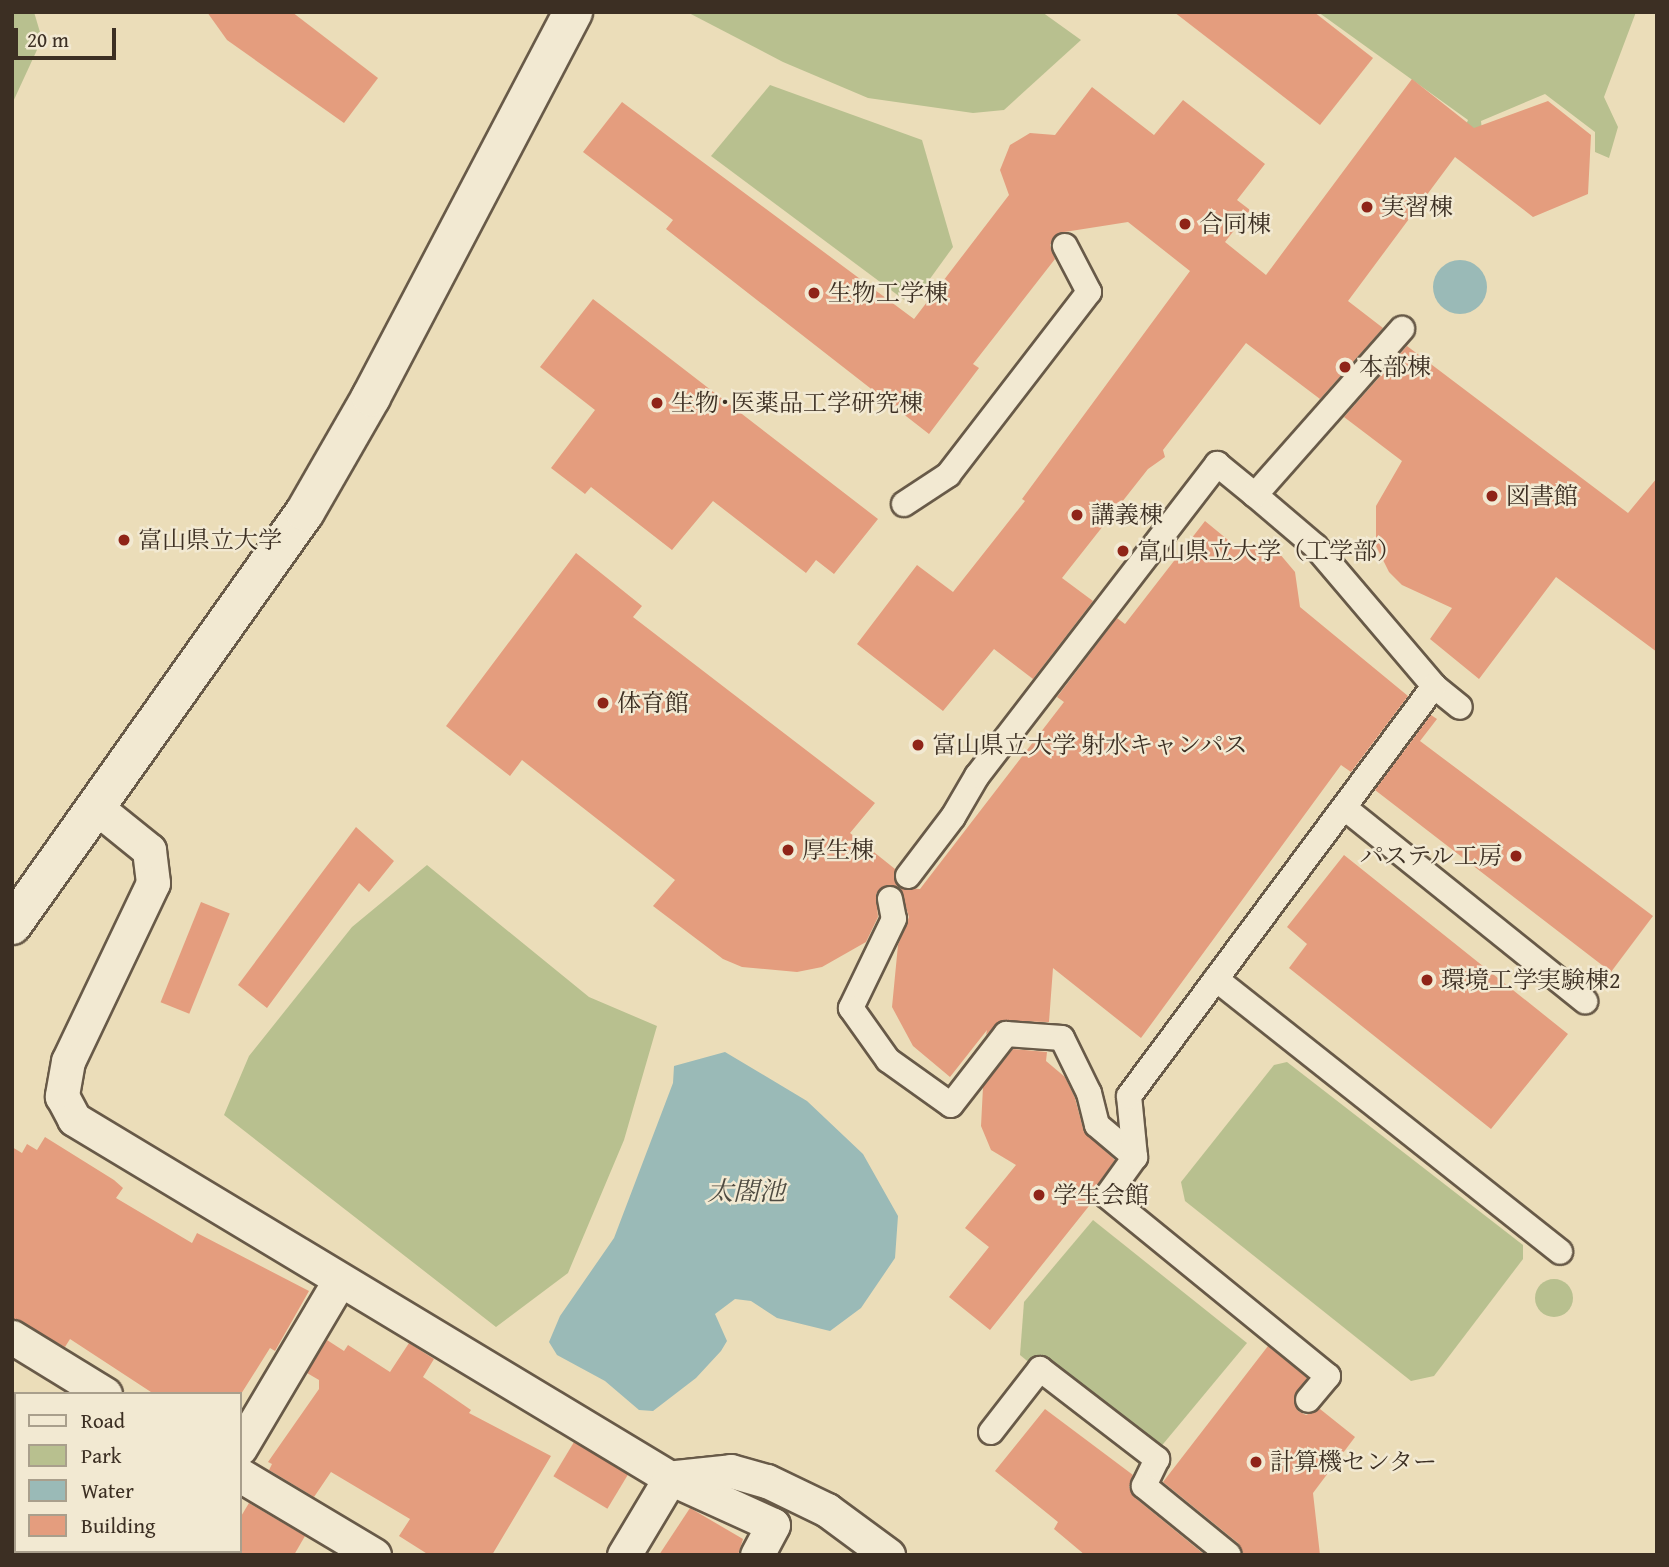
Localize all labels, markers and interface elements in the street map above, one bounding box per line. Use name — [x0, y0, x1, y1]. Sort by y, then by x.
scale bar — [18, 14, 119, 58]
text: 20 m — [27, 24, 69, 55]
place label: 実習棟 — [1381, 193, 1453, 221]
marker: 実習棟 — [1359, 199, 1375, 215]
place label: 合同棟 — [1199, 210, 1271, 238]
marker: 合同棟 — [1177, 216, 1193, 232]
place label: 生物工学棟 — [828, 279, 948, 307]
marker: 生物工学棟 — [806, 285, 822, 301]
place label: 本部棟 — [1359, 353, 1431, 381]
marker: 本部棟 — [1337, 359, 1353, 375]
place label: 生物･医薬品工学研究棟 — [671, 389, 923, 417]
marker: 生物･医薬品工学研究棟 — [649, 395, 665, 411]
place label: 図書館 — [1506, 482, 1578, 510]
marker: 図書館 — [1484, 488, 1500, 504]
place label: 講義棟 — [1091, 501, 1163, 529]
marker: 講義棟 — [1069, 507, 1085, 523]
place label: 富山県立大学 — [138, 526, 282, 554]
marker: 富山県立大学 — [116, 532, 132, 548]
place label: 富山県立大学（工学部） — [1137, 537, 1401, 565]
marker: 富山県立大学（工学部） — [1115, 543, 1131, 559]
place label: 体育館 — [617, 689, 689, 717]
marker: 体育館 — [595, 695, 611, 711]
place label: 富山県立大学 射水キャンパス — [932, 731, 1249, 759]
marker: 富山県立大学 射水キャンパス — [910, 737, 926, 753]
place label: 厚生棟 — [802, 836, 874, 864]
marker: 厚生棟 — [780, 842, 796, 858]
place label: パステル工房 — [1358, 842, 1502, 870]
marker: パステル工房 — [1508, 848, 1524, 864]
place label: 環境工学実験棟2 — [1441, 966, 1621, 994]
marker: 環境工学実験棟2 — [1419, 972, 1435, 988]
water label: 太閤池 — [707, 1175, 785, 1207]
place label: 学生会館 — [1053, 1181, 1149, 1209]
marker: 学生会館 — [1031, 1187, 1047, 1203]
legend — [14, 1392, 242, 1553]
text: Road — [81, 1405, 125, 1436]
text: Park — [81, 1440, 122, 1471]
place label: 計算機センター — [1270, 1448, 1438, 1476]
marker: 計算機センター — [1248, 1454, 1264, 1470]
text: Water — [81, 1475, 134, 1506]
text: Building — [81, 1510, 155, 1541]

